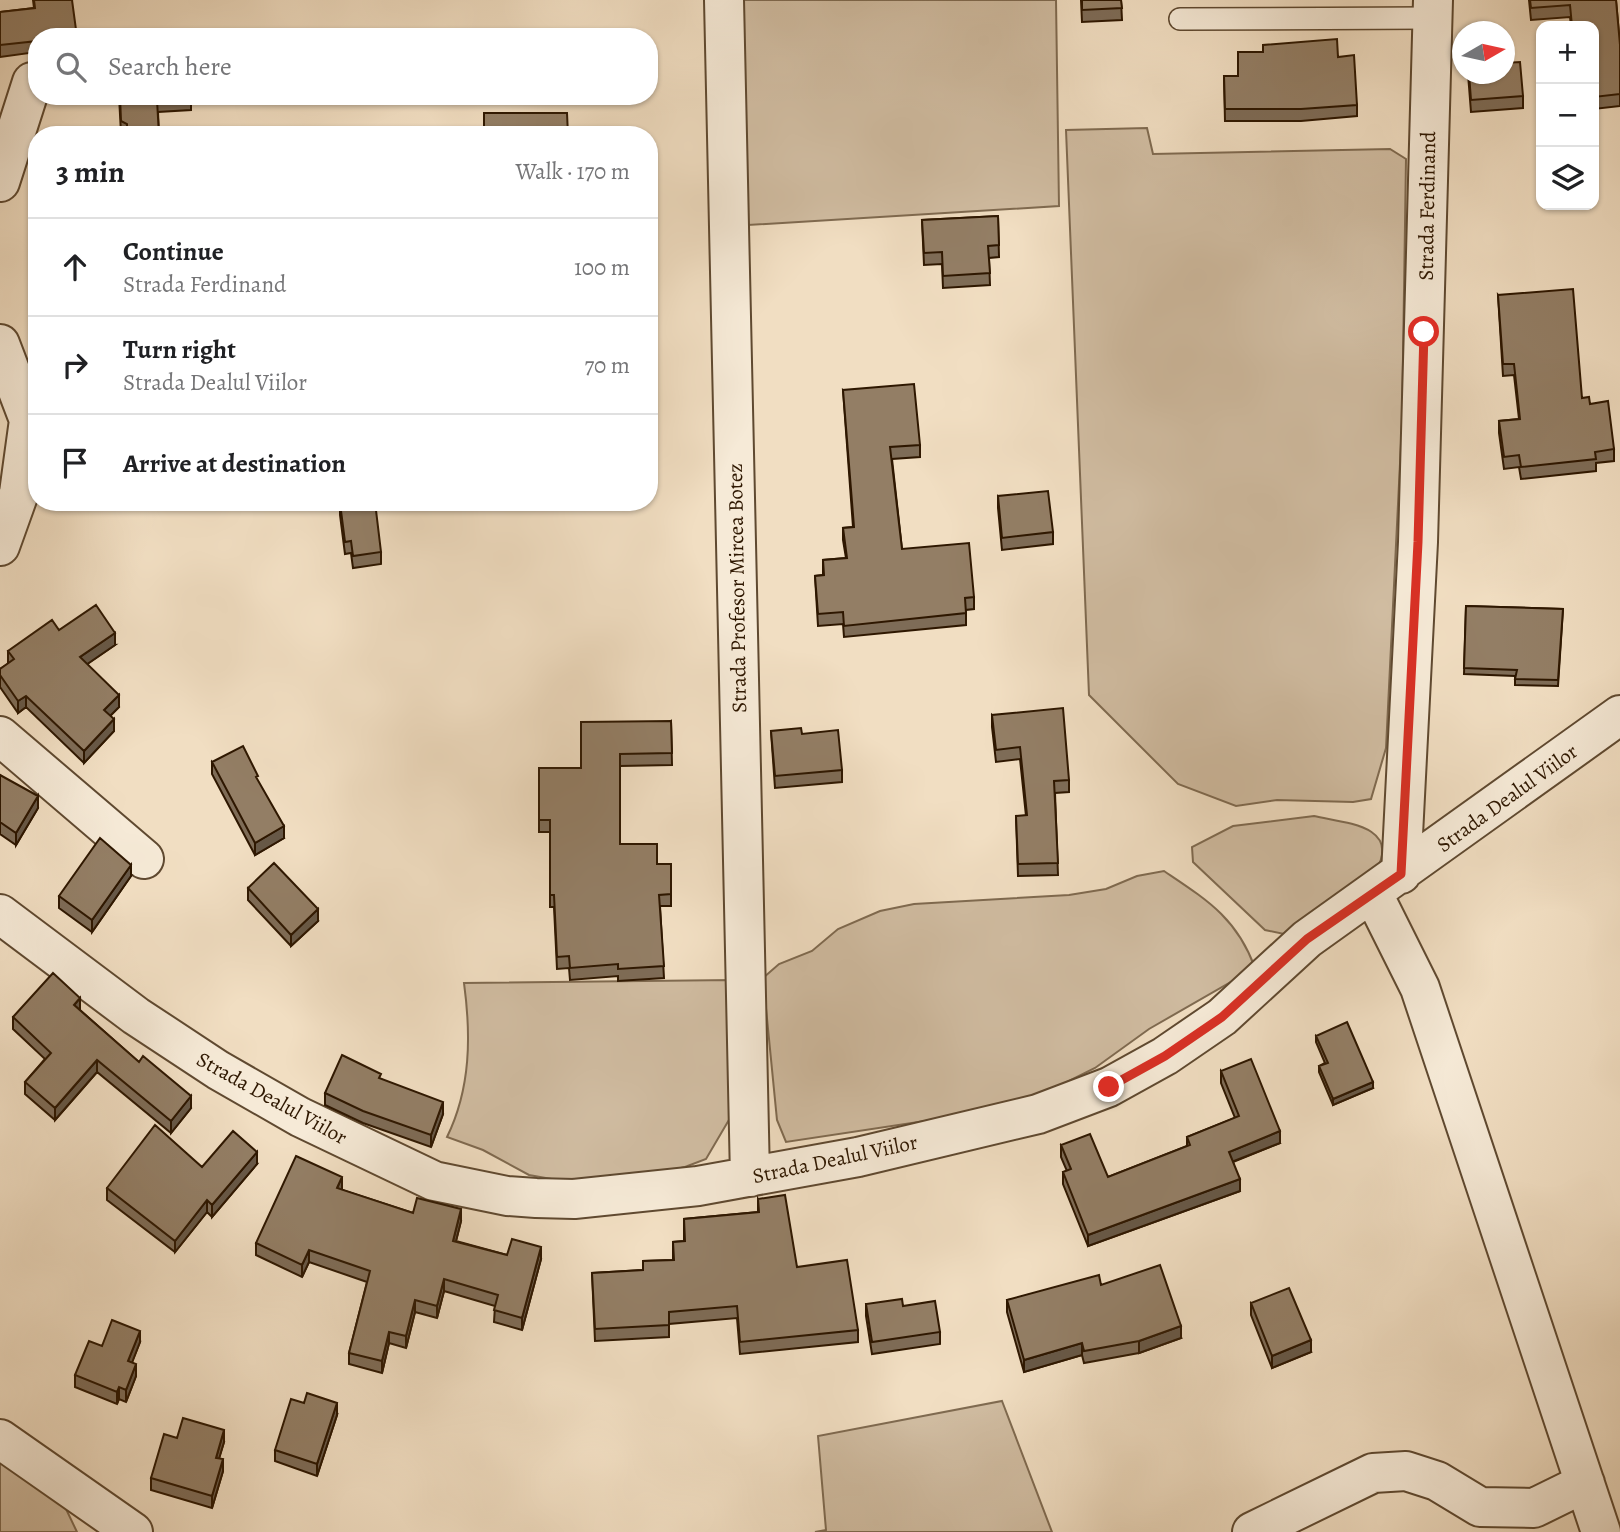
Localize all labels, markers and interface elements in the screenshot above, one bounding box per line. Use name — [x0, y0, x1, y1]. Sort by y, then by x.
north arrow — [1452, 21, 1515, 84]
map controls — [1536, 21, 1599, 210]
button: + — [1536, 21, 1599, 84]
search box — [28, 28, 658, 105]
icon: search — [52, 48, 90, 86]
text: Search here — [108, 49, 232, 84]
button: − — [1536, 84, 1599, 147]
street label: Strada Ferdinand — [1412, 130, 1442, 281]
button: layers — [1536, 147, 1599, 210]
text: 3 min — [56, 152, 125, 192]
text: Walk · 170 m — [516, 156, 630, 187]
text: Continue — [123, 234, 224, 269]
icon: ahead — [56, 248, 94, 286]
text: 100 m — [574, 252, 630, 283]
text: Strada Ferdinand — [123, 269, 286, 300]
route start — [1408, 316, 1439, 347]
text: Turn right — [123, 332, 236, 367]
icon: right — [56, 346, 94, 384]
text: 70 m — [584, 350, 630, 381]
text: Strada Dealul Viilor — [123, 367, 307, 398]
icon: arrive — [56, 444, 94, 482]
text: Arrive at destination — [123, 446, 346, 481]
street label: Strada Profesor Mircea Botez — [721, 463, 753, 713]
street label: Strada Dealul Viilor — [1431, 737, 1583, 859]
street label: Strada Dealul Viilor — [192, 1045, 352, 1151]
route end — [1093, 1071, 1124, 1102]
street label: Strada Dealul Viilor — [750, 1128, 920, 1190]

